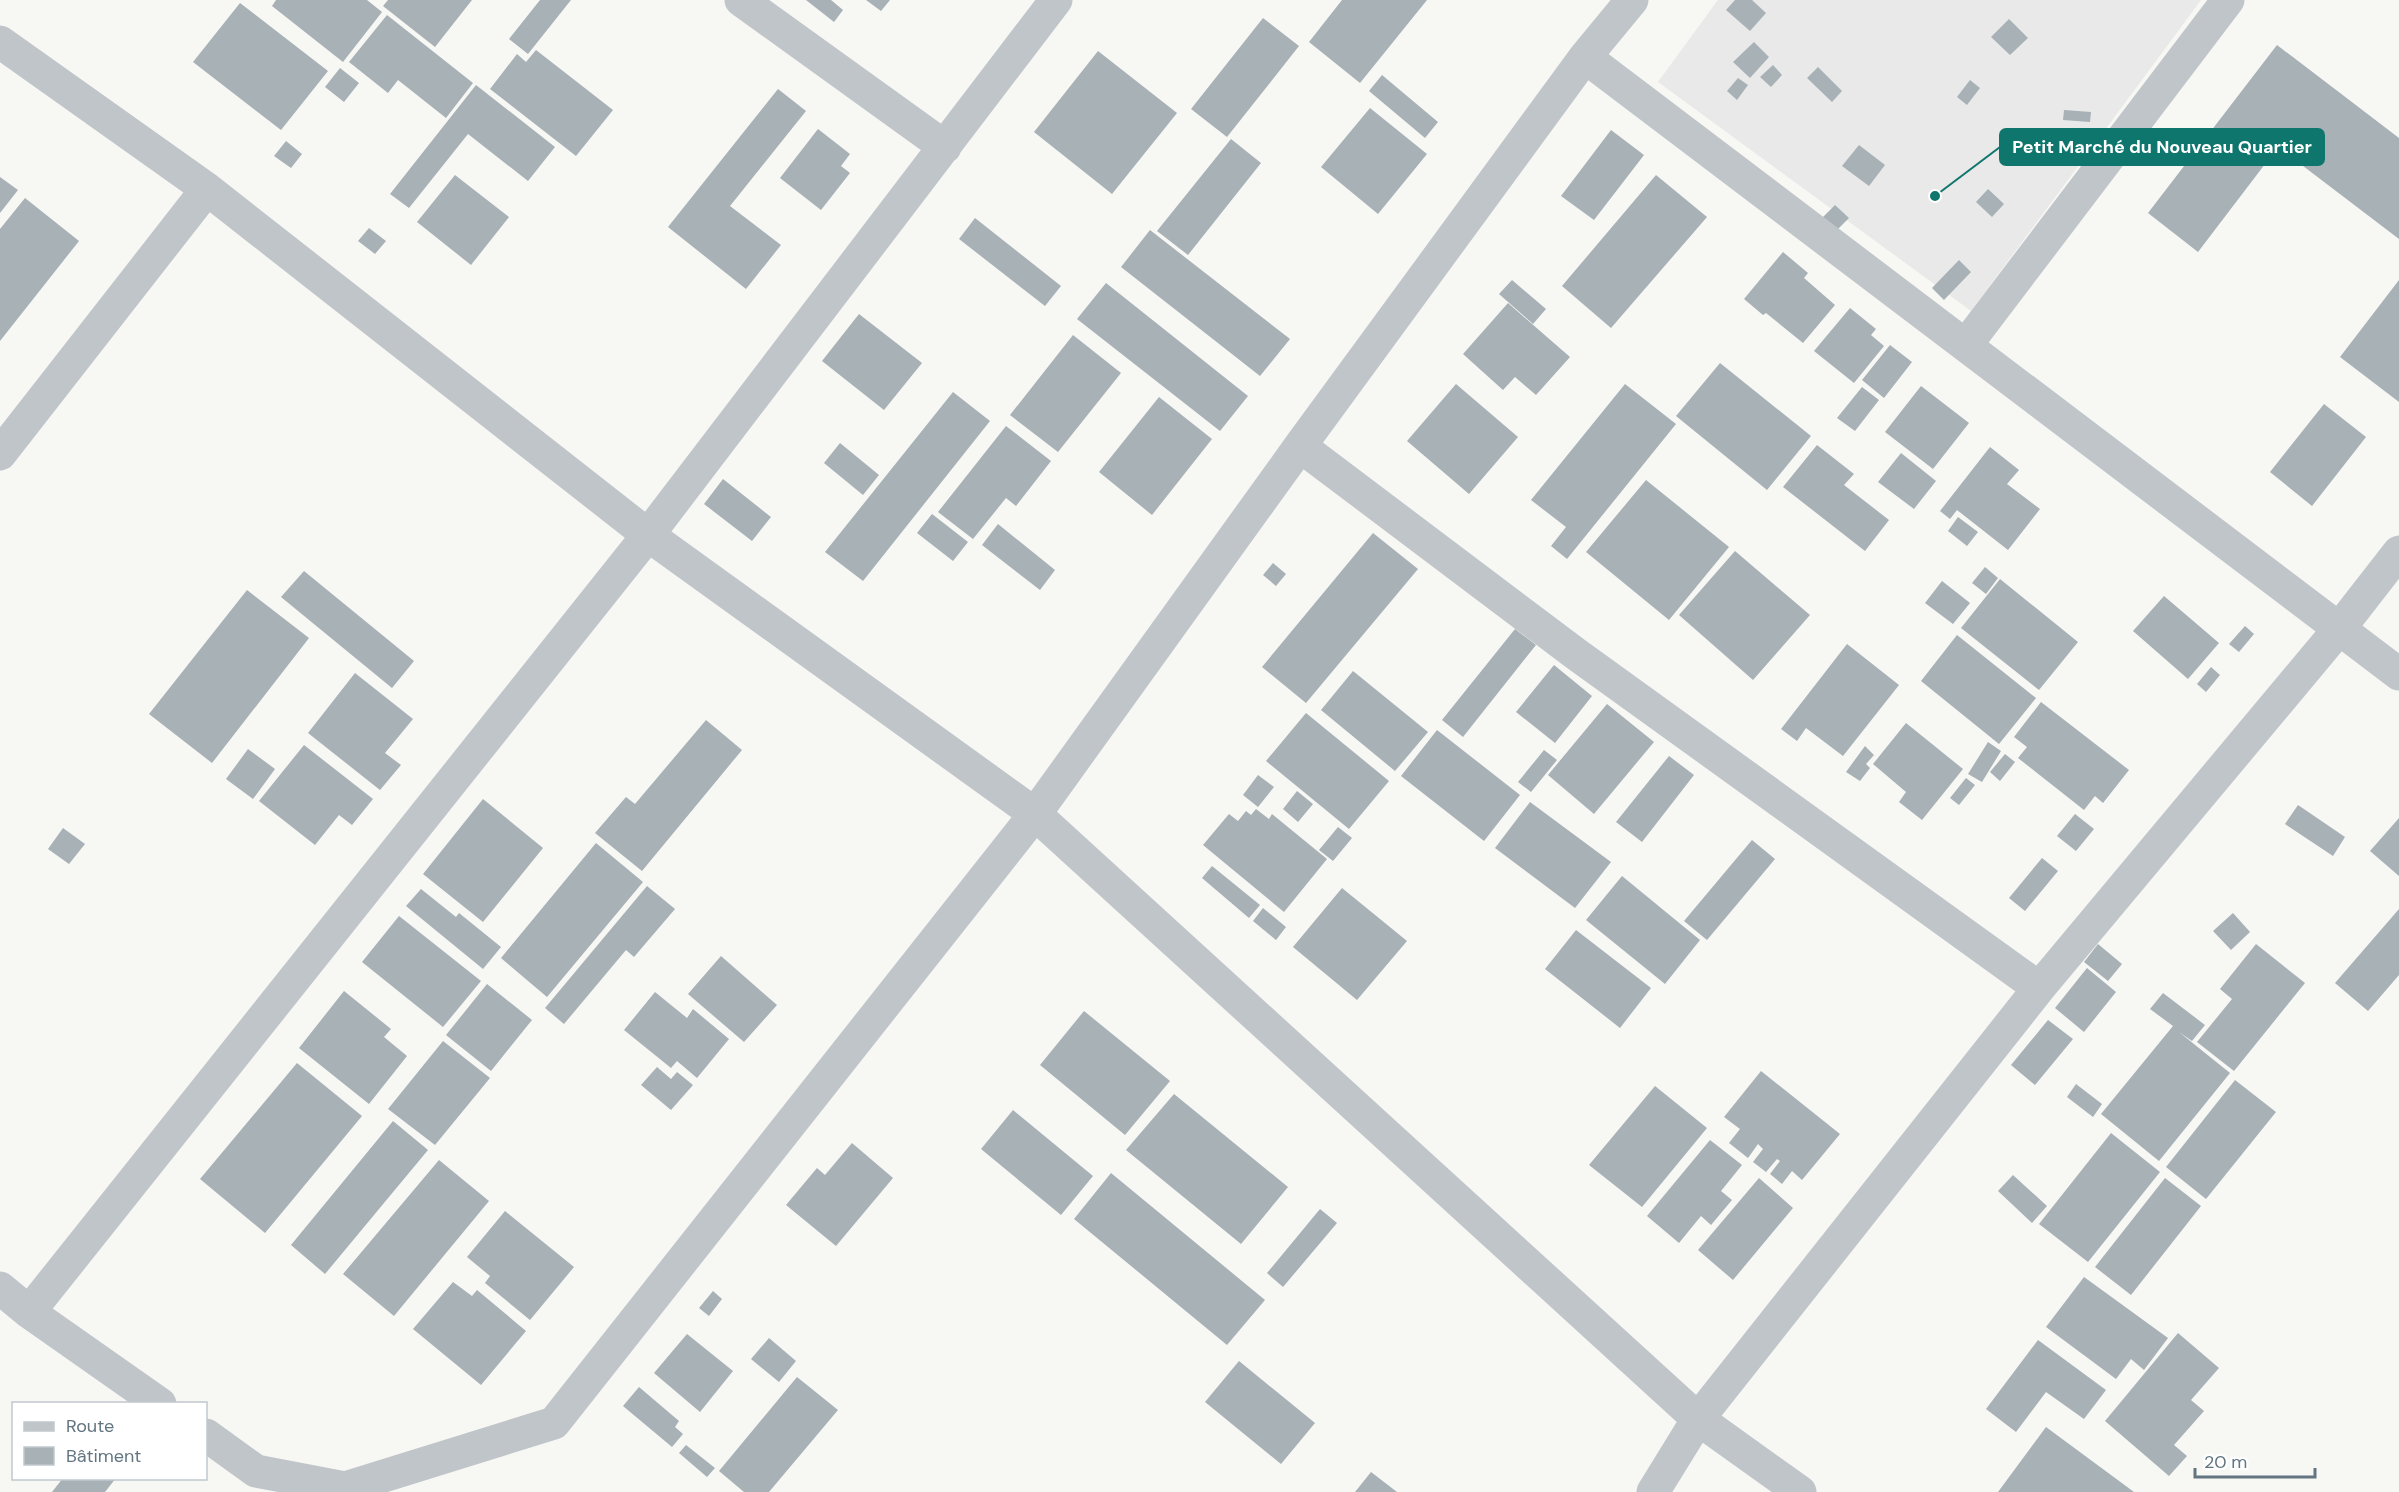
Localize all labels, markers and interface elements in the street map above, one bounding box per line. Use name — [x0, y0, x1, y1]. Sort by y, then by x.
callout: Petit Marché du Nouveau Quartier — [2000, 129, 2324, 165]
text: Petit Marché du Nouveau Quartier — [2012, 135, 2312, 159]
legend — [12, 1402, 207, 1480]
text: Route — [66, 1414, 114, 1438]
scale bar — [2195, 1441, 2315, 1479]
text: Bâtiment — [66, 1444, 141, 1468]
text: 20 m — [2204, 1450, 2247, 1474]

